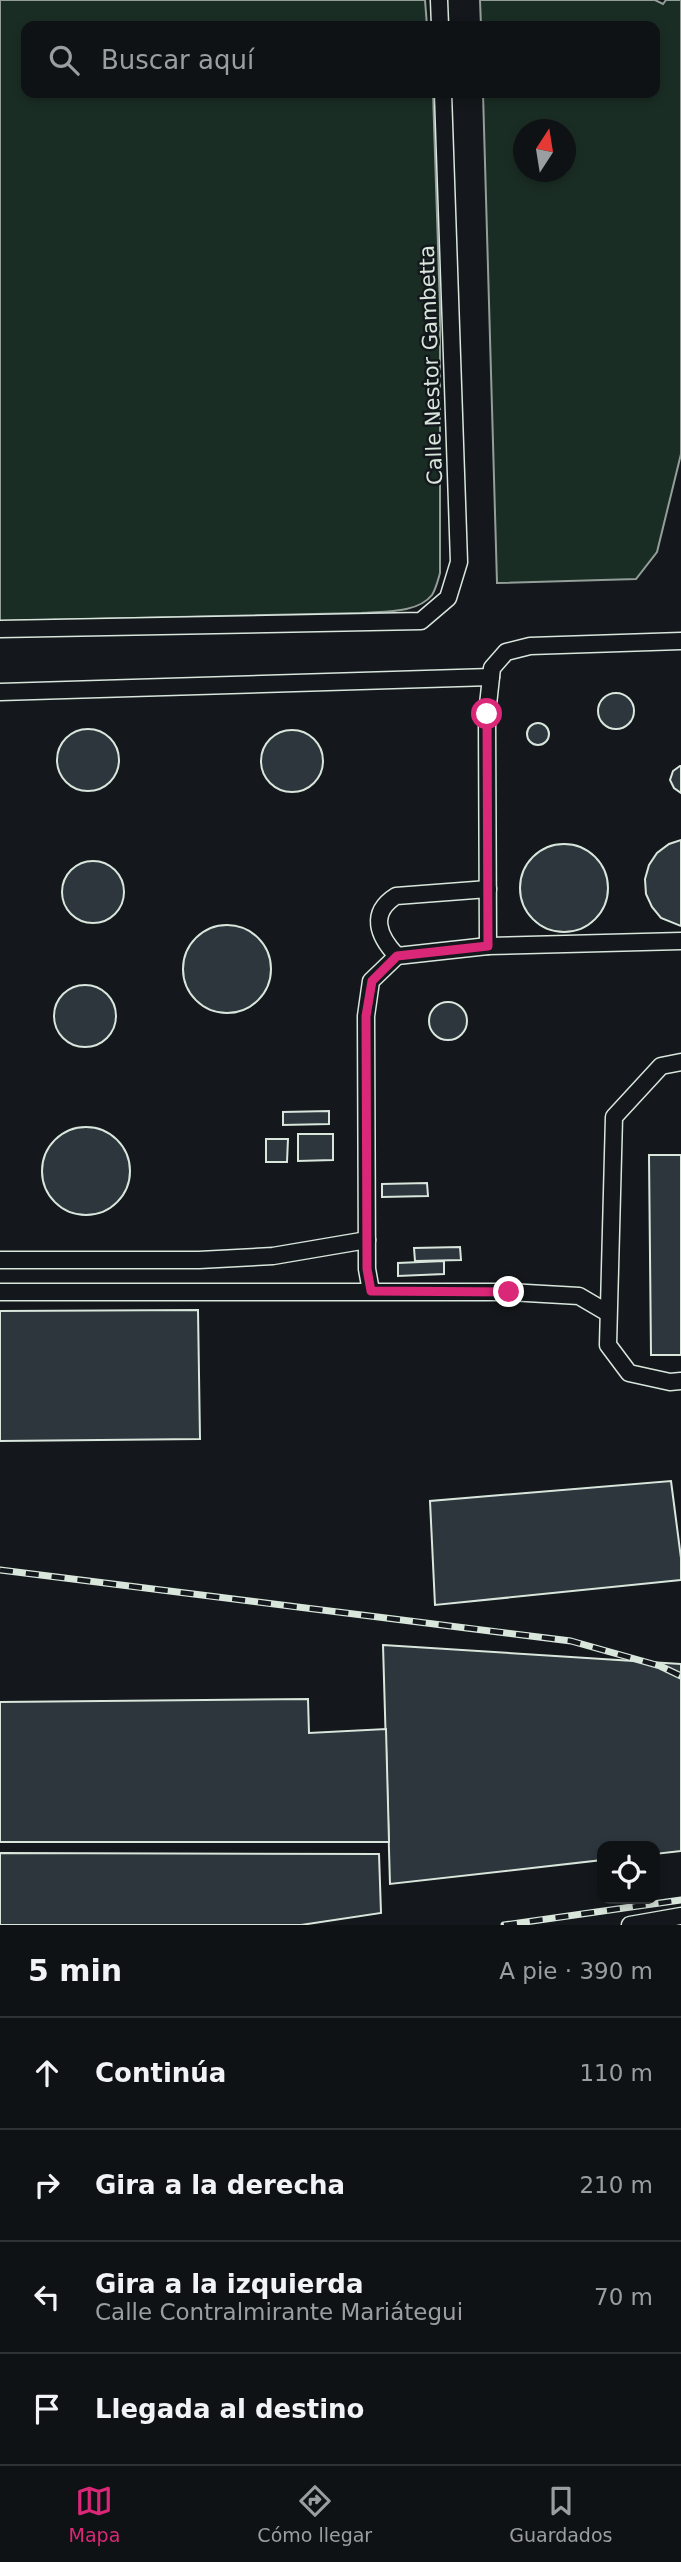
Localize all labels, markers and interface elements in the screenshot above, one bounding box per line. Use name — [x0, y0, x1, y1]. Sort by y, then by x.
search box — [21, 21, 660, 98]
icon: search — [45, 41, 83, 79]
text: Buscar aquí — [101, 45, 254, 75]
north arrow — [513, 119, 576, 182]
street label: Calle Nestor Gambetta — [415, 245, 447, 485]
route start — [471, 698, 502, 729]
route end — [493, 1276, 524, 1307]
map controls — [597, 1841, 660, 1904]
button: locate — [597, 1841, 660, 1904]
text: 5 min — [28, 1953, 122, 1988]
text: A pie · 390 m — [499, 1958, 653, 1984]
icon: ahead — [28, 2054, 66, 2092]
text: Continúa — [95, 2058, 226, 2088]
text: 110 m — [579, 2060, 653, 2086]
icon: right — [28, 2166, 66, 2204]
text: Gira a la derecha — [95, 2170, 345, 2200]
text: 210 m — [579, 2172, 653, 2198]
text: Gira a la izquierda — [95, 2269, 363, 2299]
icon: left — [28, 2278, 66, 2316]
text: 70 m — [594, 2284, 653, 2310]
text: Calle Contralmirante Mariátegui — [95, 2299, 463, 2325]
icon: arrive — [28, 2390, 66, 2428]
text: Llegada al destino — [95, 2394, 364, 2424]
tab: Mapa — [69, 2482, 120, 2546]
tab: Cómo llegar — [257, 2482, 372, 2546]
tab: Guardados — [509, 2482, 612, 2546]

